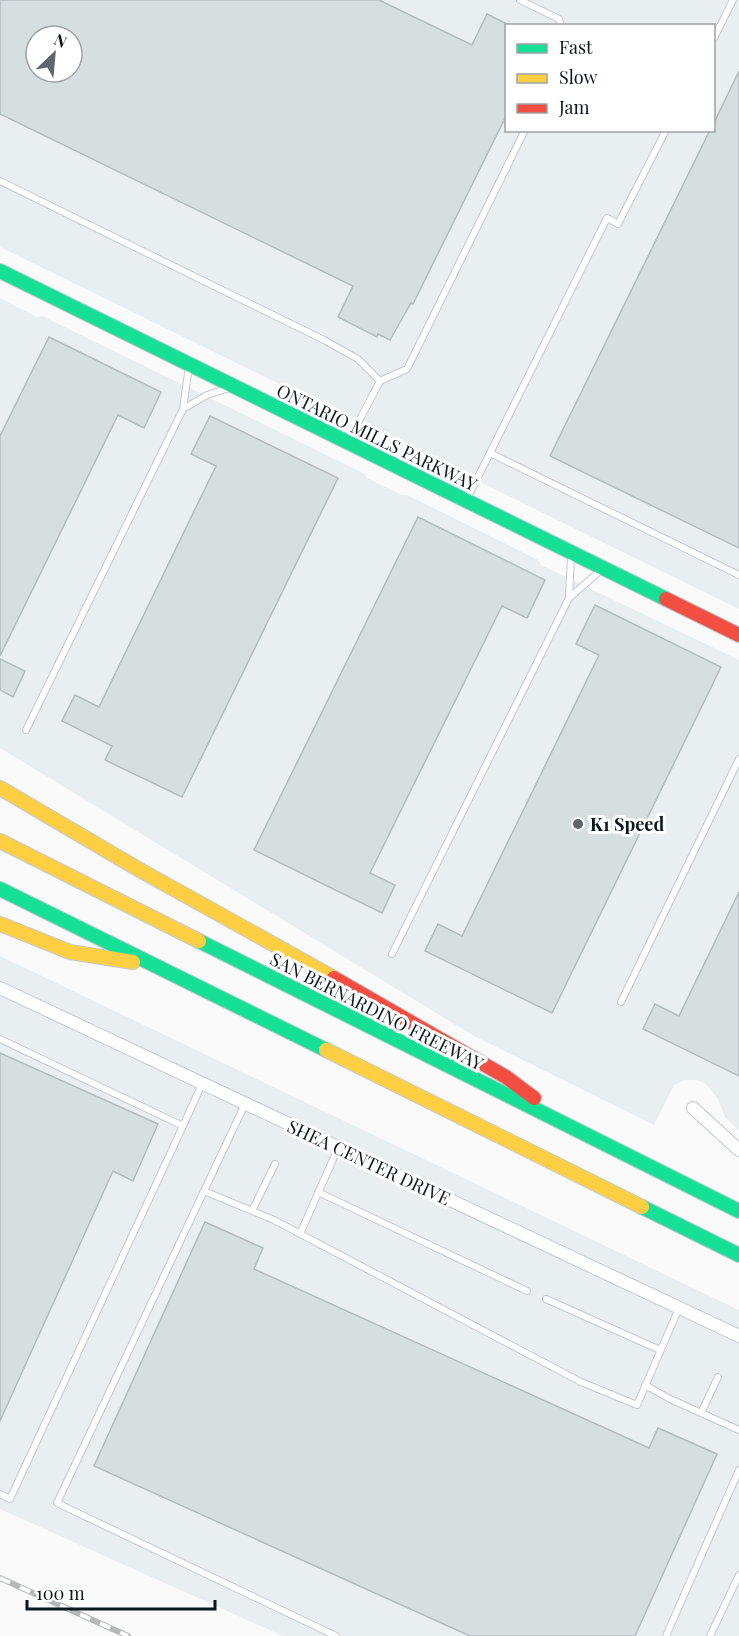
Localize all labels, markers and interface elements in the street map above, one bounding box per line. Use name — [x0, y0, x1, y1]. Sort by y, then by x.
north arrow — [24, 24, 84, 84]
legend — [505, 24, 715, 132]
text: N — [51, 28, 71, 52]
text: Fast — [559, 35, 593, 59]
text: Slow — [559, 65, 597, 89]
text: Jam — [558, 95, 589, 119]
street label: ONTARIO MILLS PARKWAY — [273, 378, 482, 496]
place label: K1 Speed — [590, 812, 664, 836]
marker: K1 Speed — [571, 817, 585, 831]
street label: SAN BERNARDINO FREEWAY — [266, 947, 488, 1075]
street label: SHEA CENTER DRIVE — [284, 1114, 454, 1210]
scale bar — [27, 1573, 214, 1611]
text: 100 m — [36, 1581, 85, 1605]

